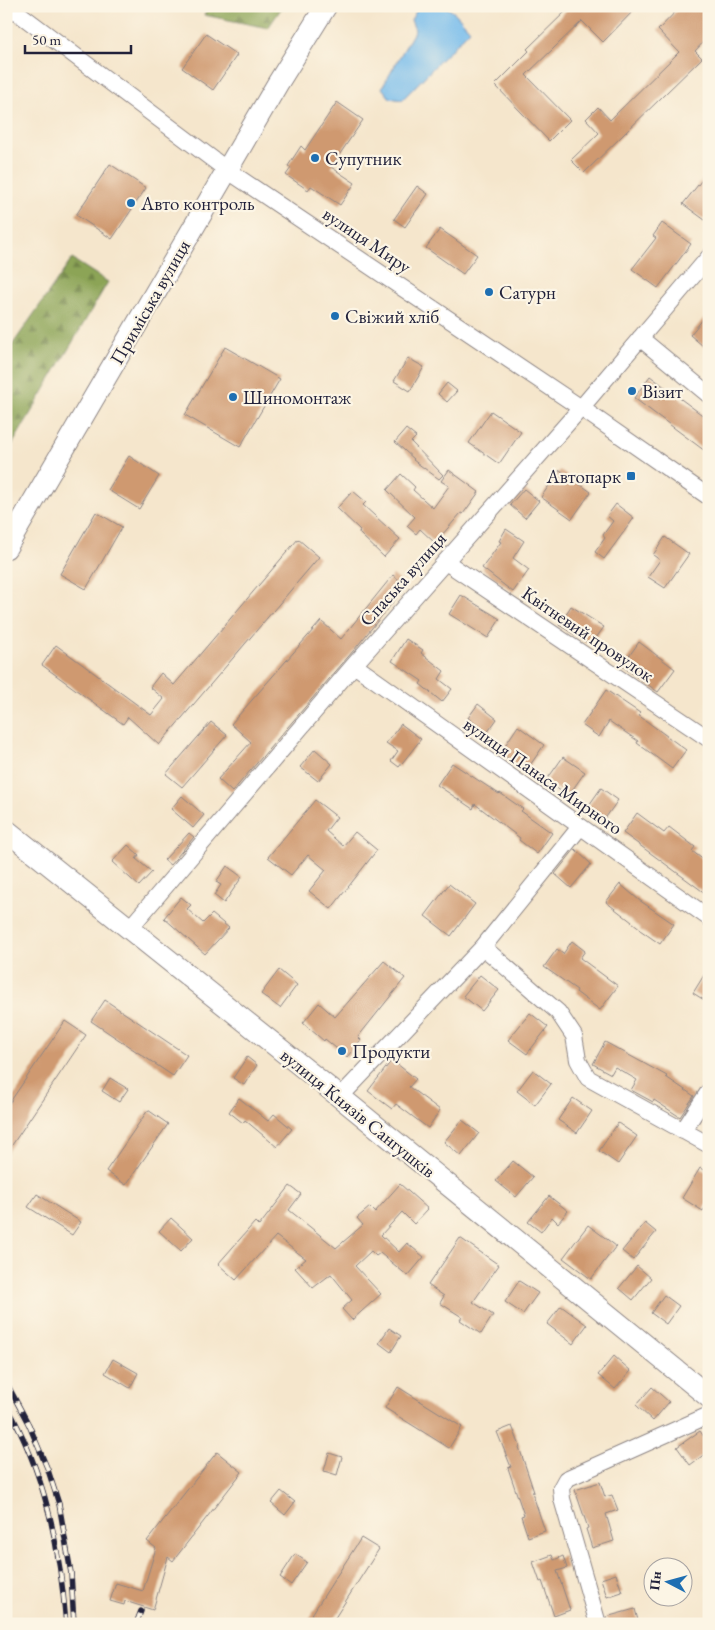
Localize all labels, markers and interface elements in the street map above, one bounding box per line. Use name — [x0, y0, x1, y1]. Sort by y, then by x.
scale bar — [25, 22, 131, 54]
text: 50 m — [32, 30, 61, 49]
place label: Супутник — [325, 146, 402, 171]
marker: Супутник — [309, 152, 321, 164]
place label: Авто контроль — [140, 191, 255, 216]
marker: Авто контроль — [125, 197, 137, 209]
street label: вулиця Миру — [318, 201, 417, 279]
street label: Приміська вулиця — [104, 235, 196, 369]
place label: Сатурн — [499, 280, 556, 305]
marker: Сатурн — [483, 286, 495, 298]
place label: Свіжий хліб — [345, 304, 439, 329]
marker: Свіжий хліб — [329, 310, 341, 322]
place label: Візит — [642, 379, 683, 404]
place label: Шиномонтаж — [243, 385, 352, 410]
marker: Візит — [626, 385, 638, 397]
marker: Шиномонтаж — [227, 391, 239, 403]
place label: Автопарк — [546, 464, 621, 489]
marker: Автопарк — [625, 470, 637, 482]
street label: Спаська вулиця — [354, 526, 452, 631]
street label: Квітневий провулок — [517, 580, 659, 688]
street label: вулиця Панаса Мирного — [458, 712, 628, 840]
place label: Продукти — [352, 1039, 430, 1064]
street label: вулиця Князів Сангушків — [275, 1043, 441, 1183]
marker: Продукти — [336, 1045, 348, 1057]
north arrow — [642, 1558, 692, 1608]
text: Пн — [645, 1570, 665, 1591]

